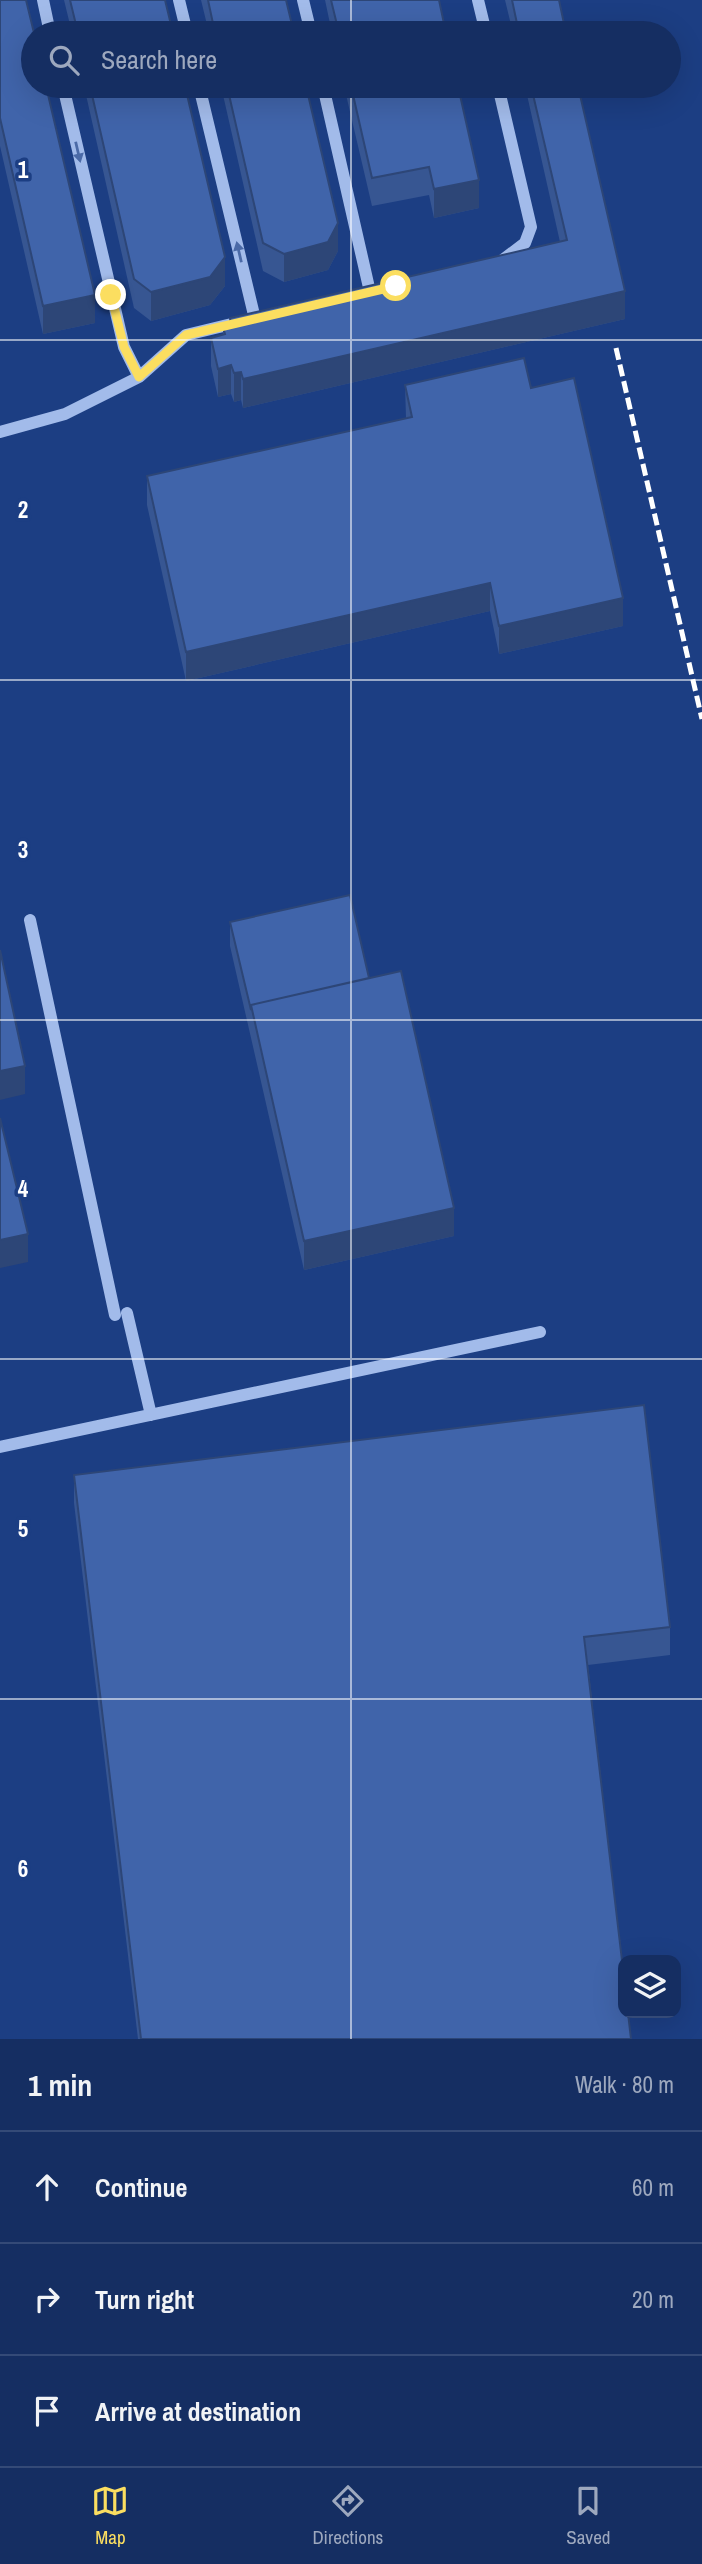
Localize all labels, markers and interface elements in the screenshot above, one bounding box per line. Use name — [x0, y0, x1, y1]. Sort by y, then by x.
search box — [21, 21, 681, 98]
icon: search — [45, 41, 83, 79]
text: Search here — [101, 42, 217, 77]
one-way arrow — [73, 141, 84, 163]
text: 1 — [18, 154, 29, 185]
one-way arrow — [233, 241, 244, 263]
route start — [380, 270, 411, 301]
route end — [95, 279, 126, 310]
text: 2 — [18, 494, 28, 525]
text: 3 — [18, 834, 28, 865]
text: 4 — [18, 1173, 29, 1204]
text: 5 — [18, 1513, 28, 1544]
text: 6 — [18, 1853, 28, 1884]
map controls — [618, 1955, 681, 2018]
button: layers — [618, 1955, 681, 2018]
text: 1 min — [28, 2065, 92, 2105]
text: Walk · 80 m — [575, 2069, 674, 2100]
icon: ahead — [28, 2168, 66, 2206]
text: Continue — [95, 2170, 187, 2205]
text: 60 m — [632, 2172, 674, 2203]
icon: right — [28, 2280, 66, 2318]
text: Turn right — [95, 2282, 194, 2317]
text: 20 m — [632, 2284, 674, 2315]
icon: arrive — [28, 2392, 66, 2430]
text: Arrive at destination — [95, 2394, 301, 2429]
tab: Map — [91, 2482, 129, 2550]
tab: Directions — [312, 2482, 383, 2550]
tab: Saved — [566, 2482, 611, 2550]

